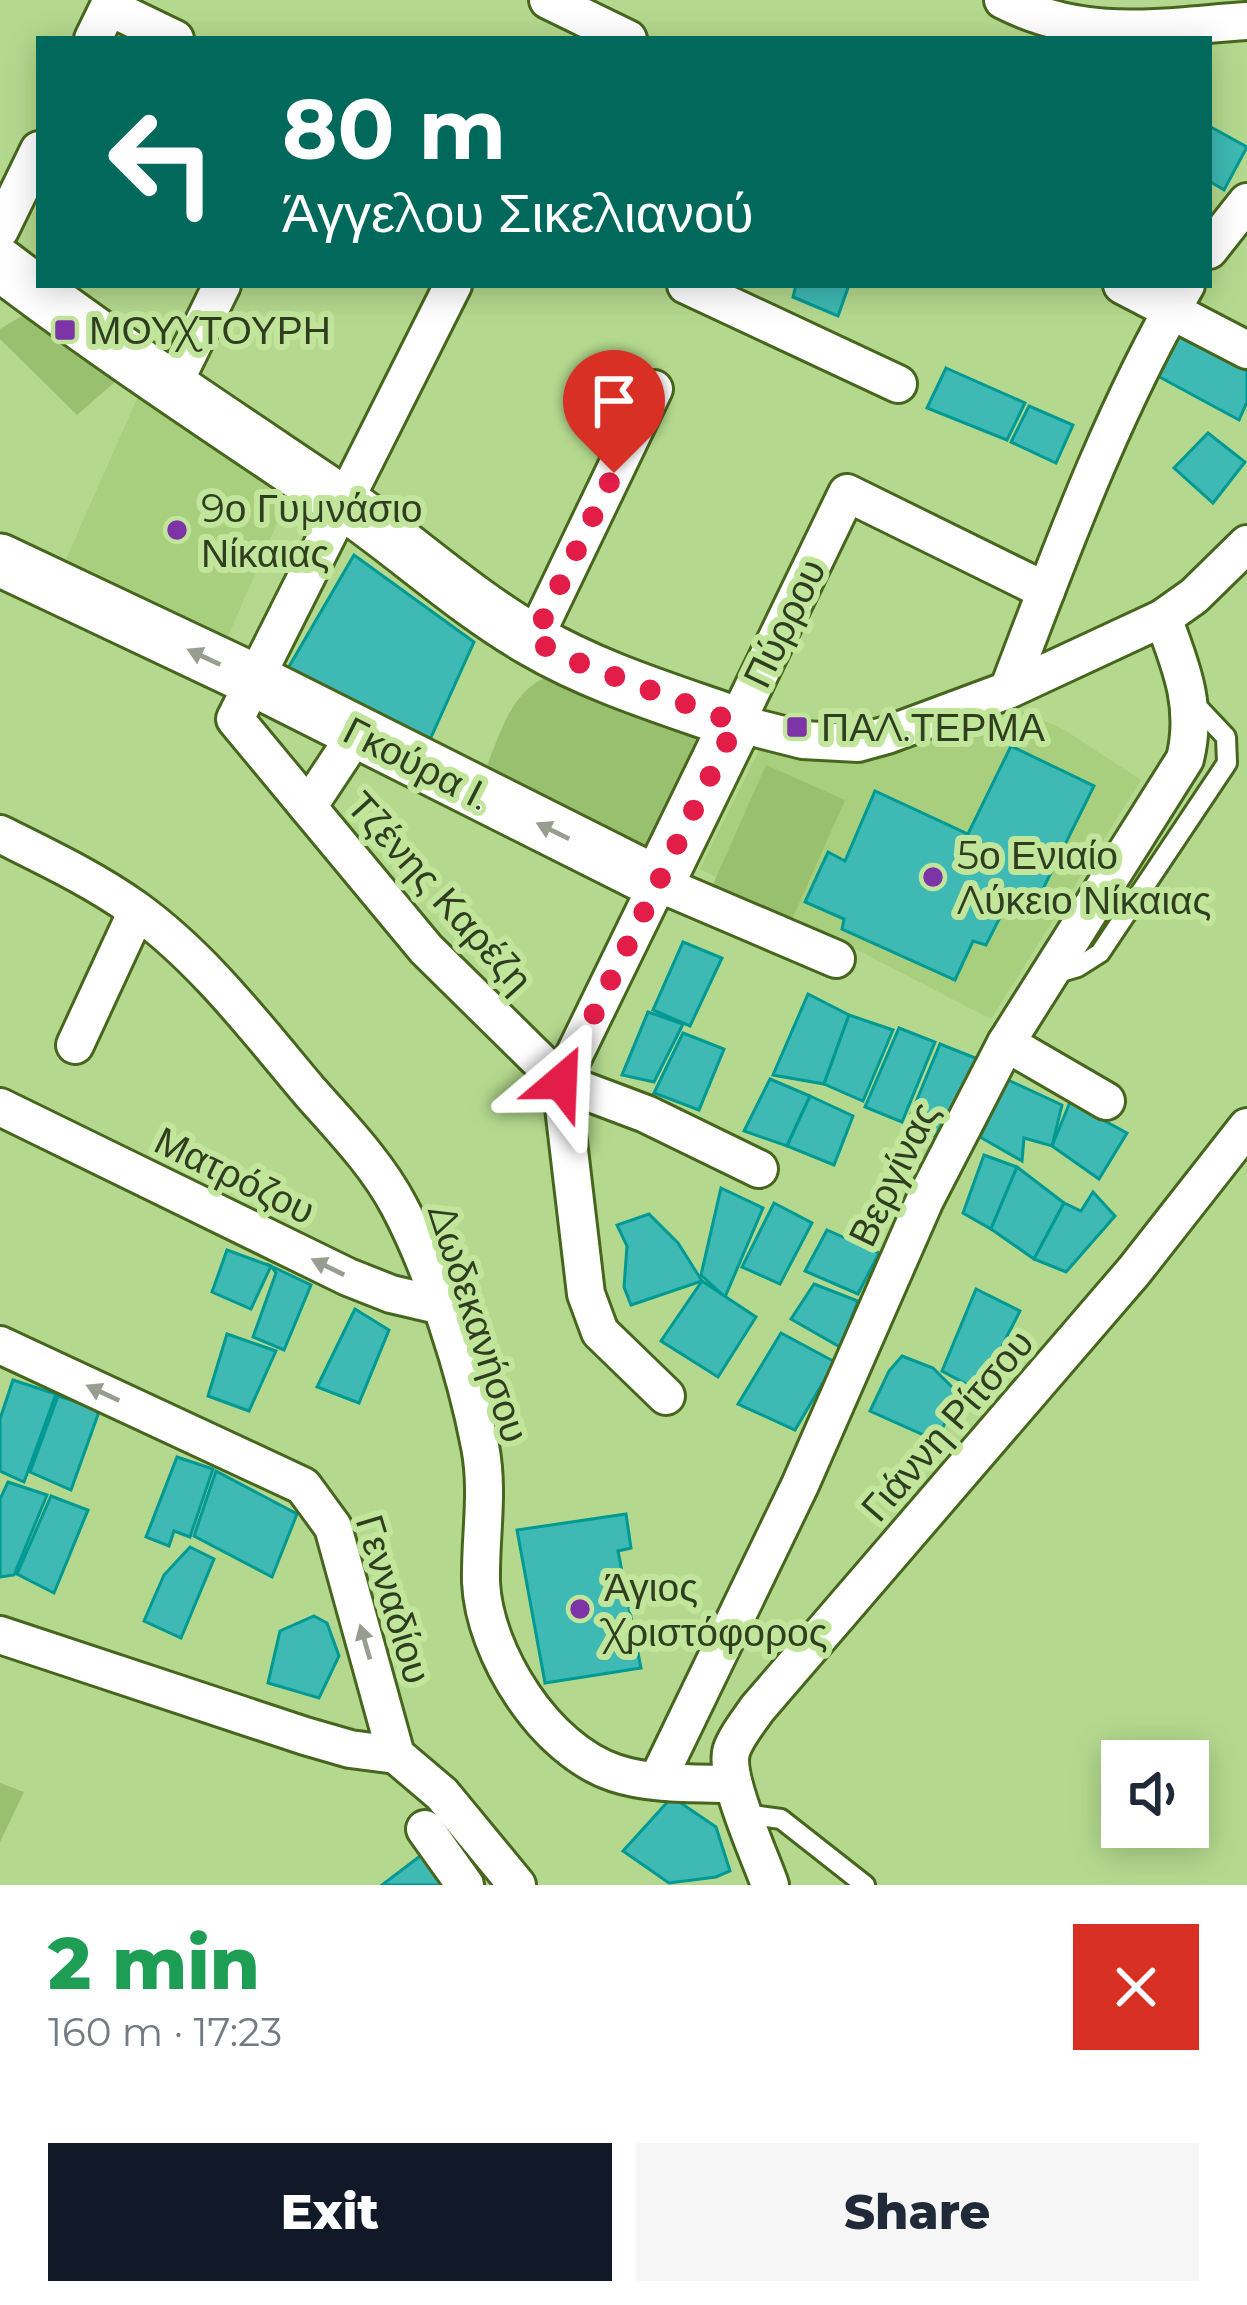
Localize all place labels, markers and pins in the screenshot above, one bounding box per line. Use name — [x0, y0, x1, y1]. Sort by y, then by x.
place label: ΜΟΥΧΤΟΥΡΗ — [89, 306, 331, 354]
marker: ΜΟΥΧΤΟΥΡΗ — [52, 317, 78, 343]
pin — [563, 350, 665, 473]
place label: 9ο Γυμνάσιο Νίκαιας — [201, 484, 422, 577]
marker: 9ο Γυμνάσιο Νίκαιας — [164, 517, 190, 543]
place label: ΠΑΛ.ΤΕΡΜΑ — [821, 703, 1045, 751]
marker: ΠΑΛ.ΤΕΡΜΑ — [784, 714, 810, 740]
place label: 5ο Ενιαίο Λύκειο Νίκαιας — [957, 831, 1211, 924]
marker: 5ο Ενιαίο Λύκειο Νίκαιας — [920, 864, 946, 890]
place label: Άγιος Χριστόφορος — [599, 1563, 828, 1656]
marker: Άγιος Χριστόφορος — [567, 1596, 593, 1622]

